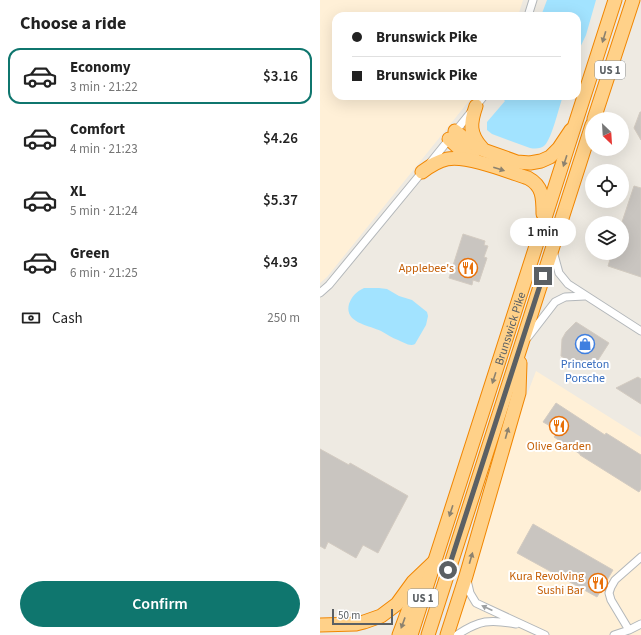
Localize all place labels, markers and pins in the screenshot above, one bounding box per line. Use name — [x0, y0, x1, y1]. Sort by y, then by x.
restaurant icon: Applebee's — [457, 257, 479, 279]
place label: Applebee's — [399, 260, 454, 277]
shop icon: Princeton Porsche — [574, 333, 596, 355]
place label: Princeton Porsche — [561, 356, 609, 387]
restaurant icon: Olive Garden — [548, 415, 570, 437]
place label: Olive Garden — [527, 438, 591, 455]
place label: Kura Revolving Sushi Bar — [509, 568, 585, 599]
restaurant icon: Kura Revolving Sushi Bar — [587, 572, 609, 594]

